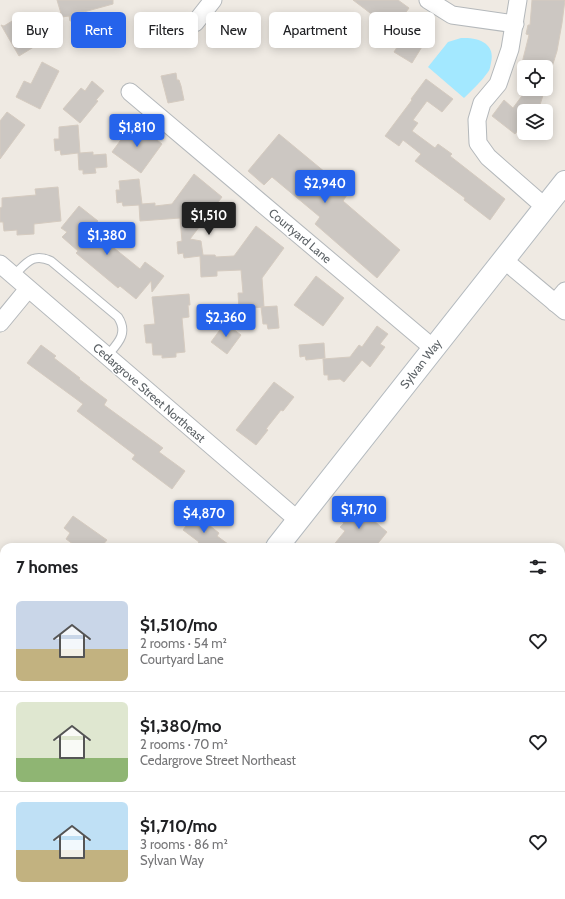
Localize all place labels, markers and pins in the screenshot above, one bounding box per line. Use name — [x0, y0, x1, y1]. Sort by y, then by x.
pin: $1,810 — [104, 114, 170, 148]
pin: $2,940 — [292, 170, 358, 204]
pin: $1,510 — [176, 202, 242, 236]
pin: $1,380 — [74, 222, 140, 256]
pin: $2,360 — [193, 304, 259, 338]
pin: $1,710 — [326, 496, 392, 530]
pin: $4,870 — [171, 500, 237, 534]

